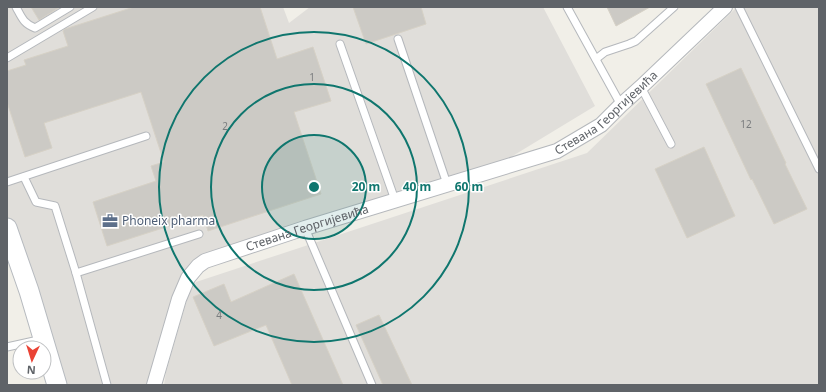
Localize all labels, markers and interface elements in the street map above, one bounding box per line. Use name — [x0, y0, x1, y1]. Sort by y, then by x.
street label: Стевана Георгијевића — [551, 67, 661, 159]
house number: 1 — [309, 70, 315, 84]
house number: 12 — [740, 117, 752, 131]
house number: 2 — [222, 119, 228, 133]
text: 20 m — [352, 178, 380, 195]
text: 40 m — [403, 178, 431, 195]
text: 60 m — [455, 178, 483, 195]
centre of rings — [307, 180, 321, 194]
street label: Стевана Георгијевића — [243, 200, 370, 255]
office icon: Phoneix pharma — [101, 212, 119, 230]
place label: Phoneix pharma — [122, 212, 215, 229]
house number: 4 — [216, 308, 222, 322]
north arrow — [12, 340, 52, 380]
text: N — [26, 363, 36, 378]

